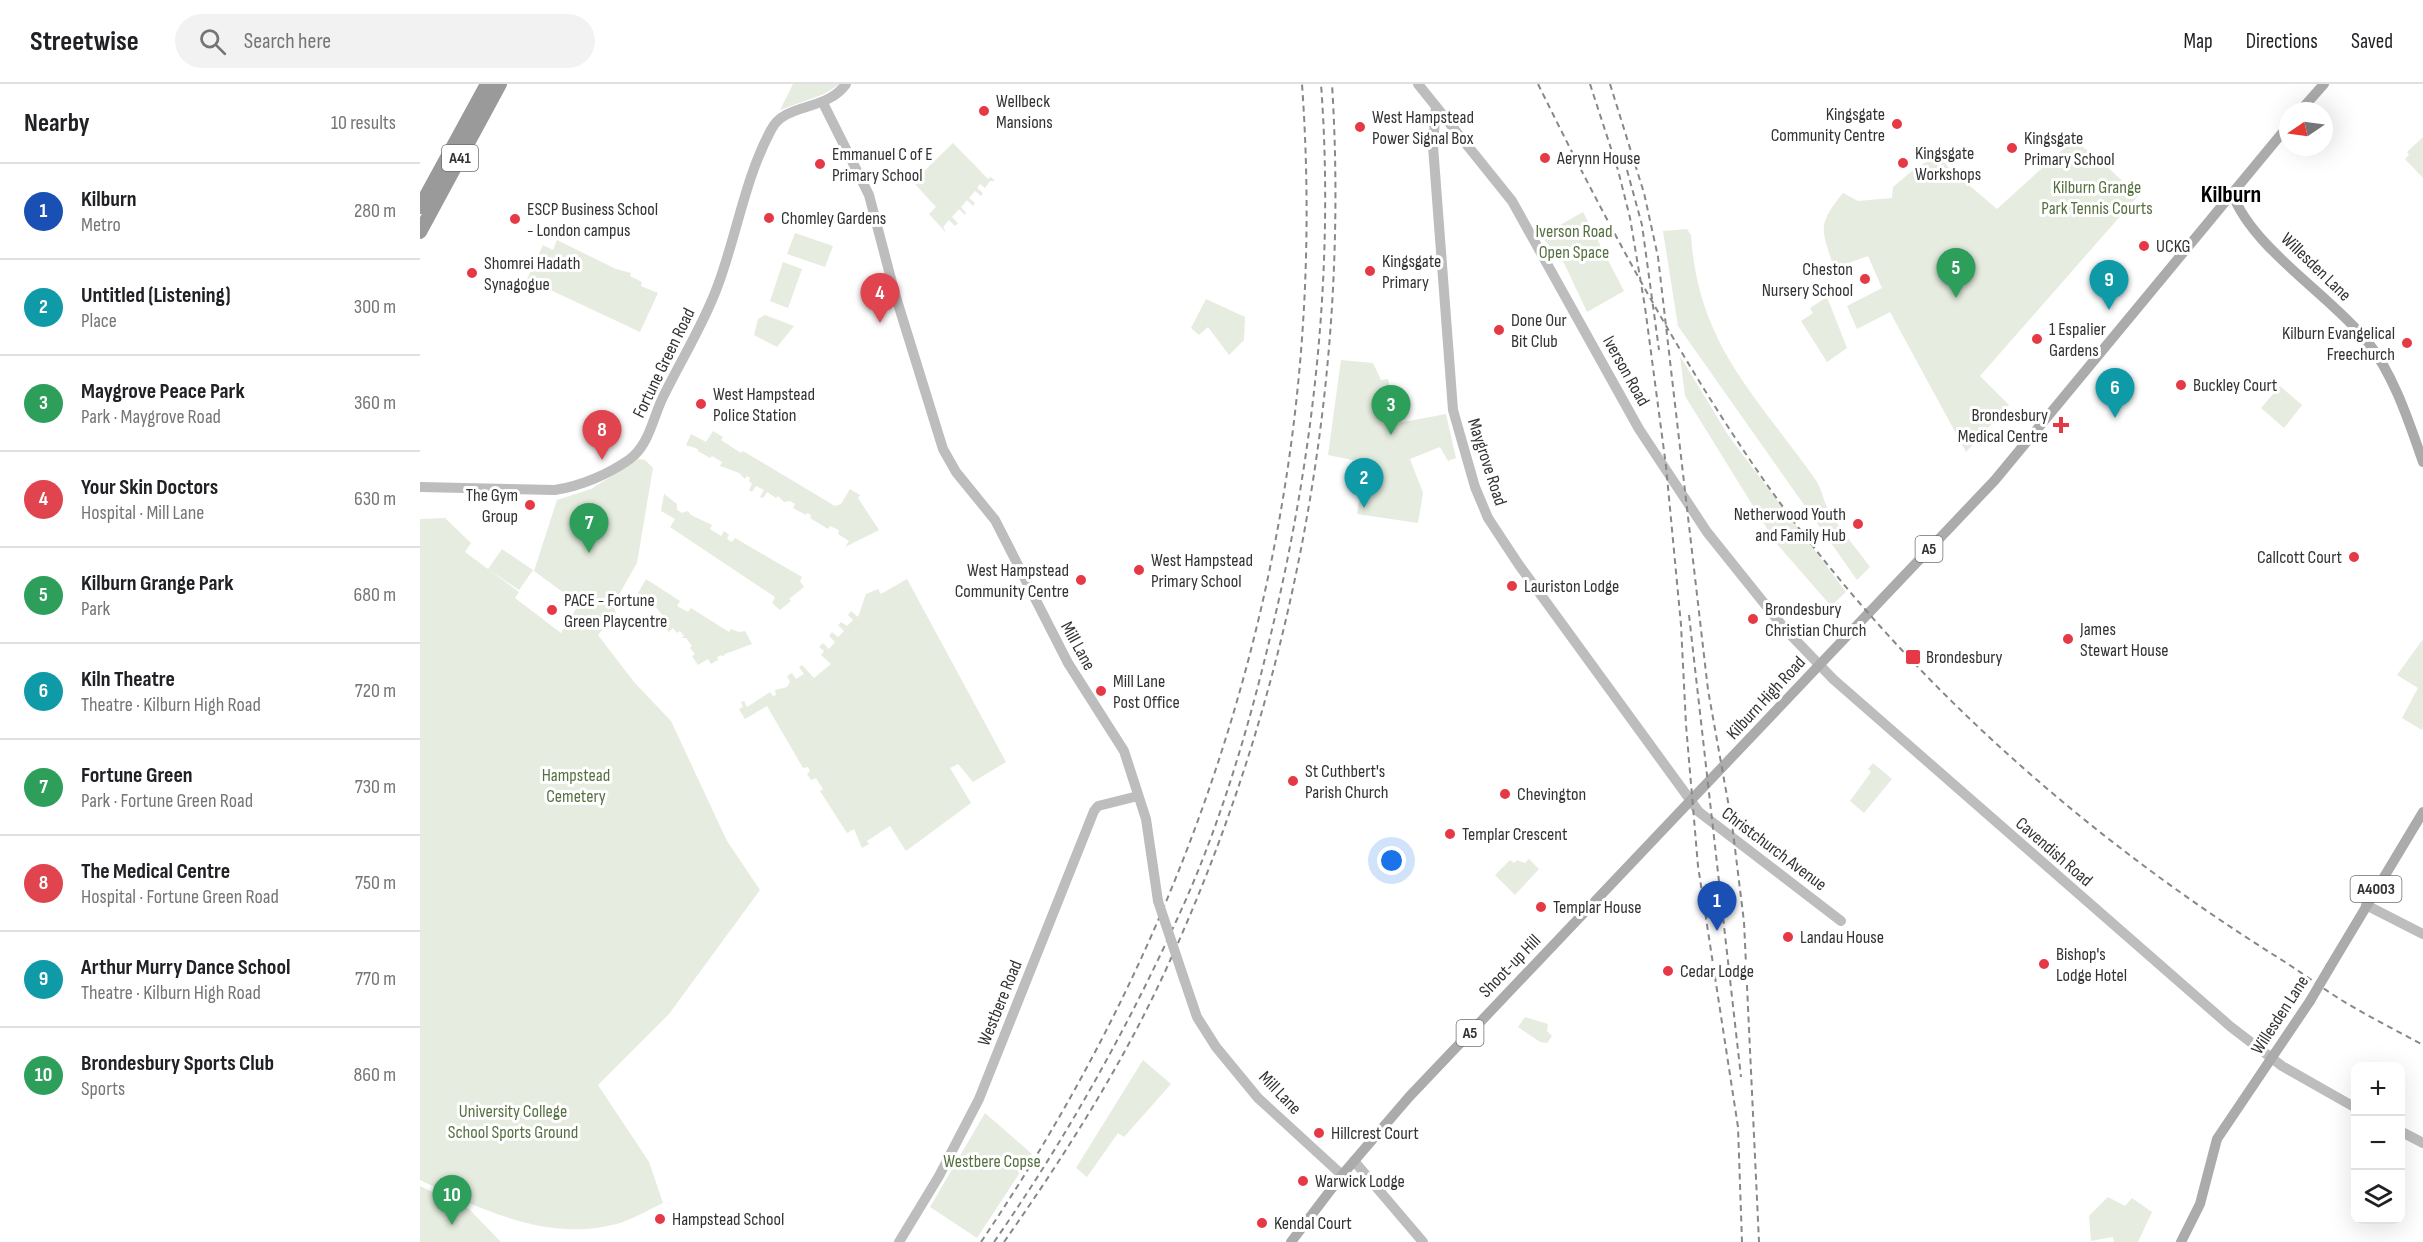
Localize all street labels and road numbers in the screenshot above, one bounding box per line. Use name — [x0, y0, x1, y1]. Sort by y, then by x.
road number: A41 — [442, 145, 478, 171]
street label: Willesden Lane — [2277, 228, 2355, 306]
street label: Fortune Green Road — [628, 305, 700, 421]
street label: Iverson Road — [1598, 332, 1654, 410]
street label: Maygrove Road — [1463, 416, 1511, 508]
road number: A5 — [1916, 536, 1942, 562]
street label: Mill Lane — [1056, 618, 1100, 674]
street label: Kilburn High Road — [1722, 652, 1810, 744]
street label: Christchurch Avenue — [1717, 803, 1831, 895]
street label: Cavendish Road — [2011, 813, 2097, 891]
road number: A4003 — [2350, 876, 2402, 902]
street label: Shoot-up Hill — [1475, 930, 1545, 1002]
street label: Westbere Road — [973, 957, 1027, 1049]
street label: Willesden Lane — [2247, 972, 2313, 1058]
road number: A5 — [1456, 1020, 1484, 1046]
street label: Mill Lane — [1254, 1067, 1306, 1119]

